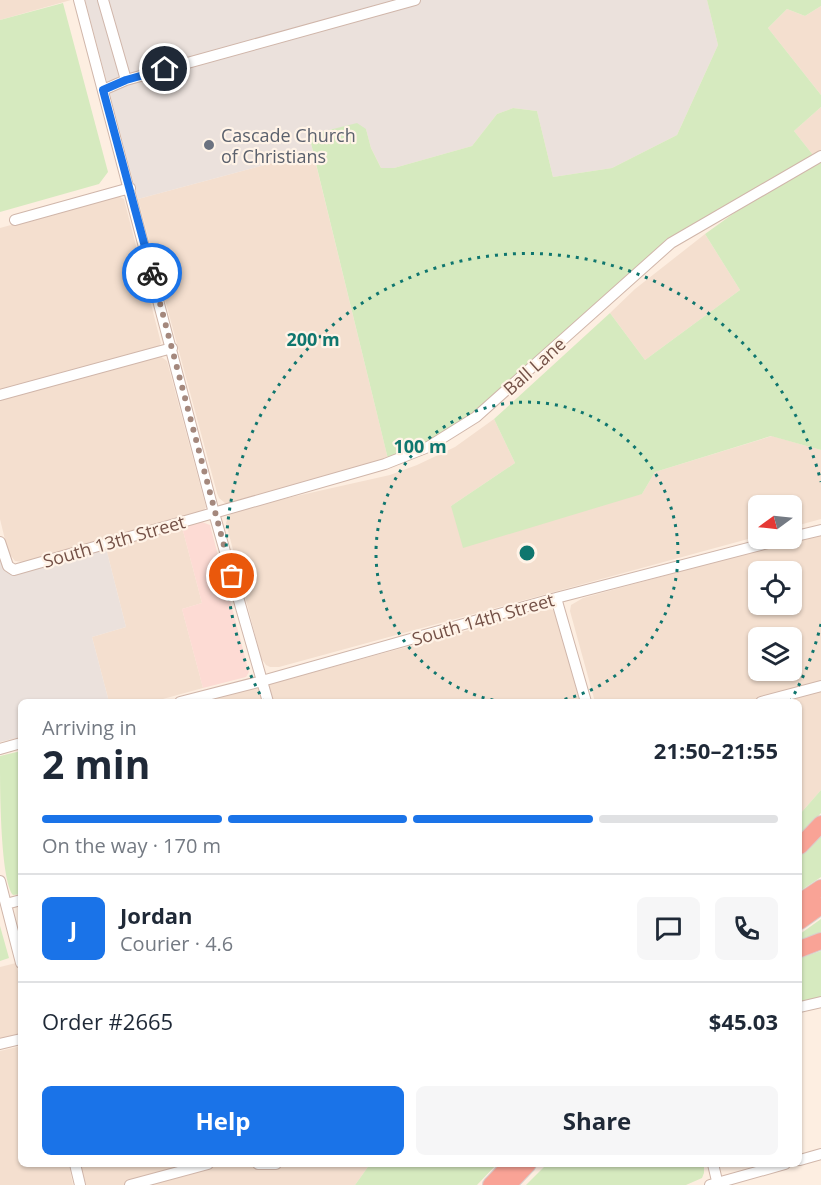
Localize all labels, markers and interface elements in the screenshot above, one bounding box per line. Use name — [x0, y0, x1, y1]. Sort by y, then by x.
pin — [139, 43, 190, 94]
icon: home — [148, 52, 181, 85]
place label: Cascade Church of Christians — [221, 123, 356, 168]
marker: Cascade Church of Christians — [202, 138, 216, 152]
courier — [122, 243, 182, 303]
icon: bike — [136, 257, 169, 290]
text: 200 m — [286, 327, 340, 351]
street label: Ball Lane — [498, 332, 570, 400]
text: 100 m — [393, 434, 447, 458]
north arrow — [748, 495, 802, 549]
map controls — [748, 495, 802, 681]
street label: South 13th Street — [40, 509, 188, 573]
centre of rings — [517, 543, 537, 563]
pin — [206, 550, 257, 601]
icon: bag — [215, 559, 248, 592]
button: locate — [748, 561, 802, 615]
street label: South 14th Street — [409, 587, 557, 651]
button: layers — [748, 627, 802, 681]
text: Arriving in — [42, 714, 137, 741]
text: 21:50–21:55 — [654, 735, 778, 765]
text: 2 min — [42, 737, 150, 790]
text: On the way · 170 m — [42, 832, 221, 859]
button: chat — [637, 897, 700, 960]
button: phone — [715, 897, 778, 960]
text: Jordan — [120, 900, 193, 930]
text: J — [70, 913, 77, 943]
text: Courier · 4.6 — [120, 930, 233, 957]
text: Order #2665 — [42, 1006, 173, 1036]
text: $45.03 — [709, 1006, 778, 1036]
button: Help — [42, 1086, 404, 1155]
button: Share — [416, 1086, 778, 1155]

